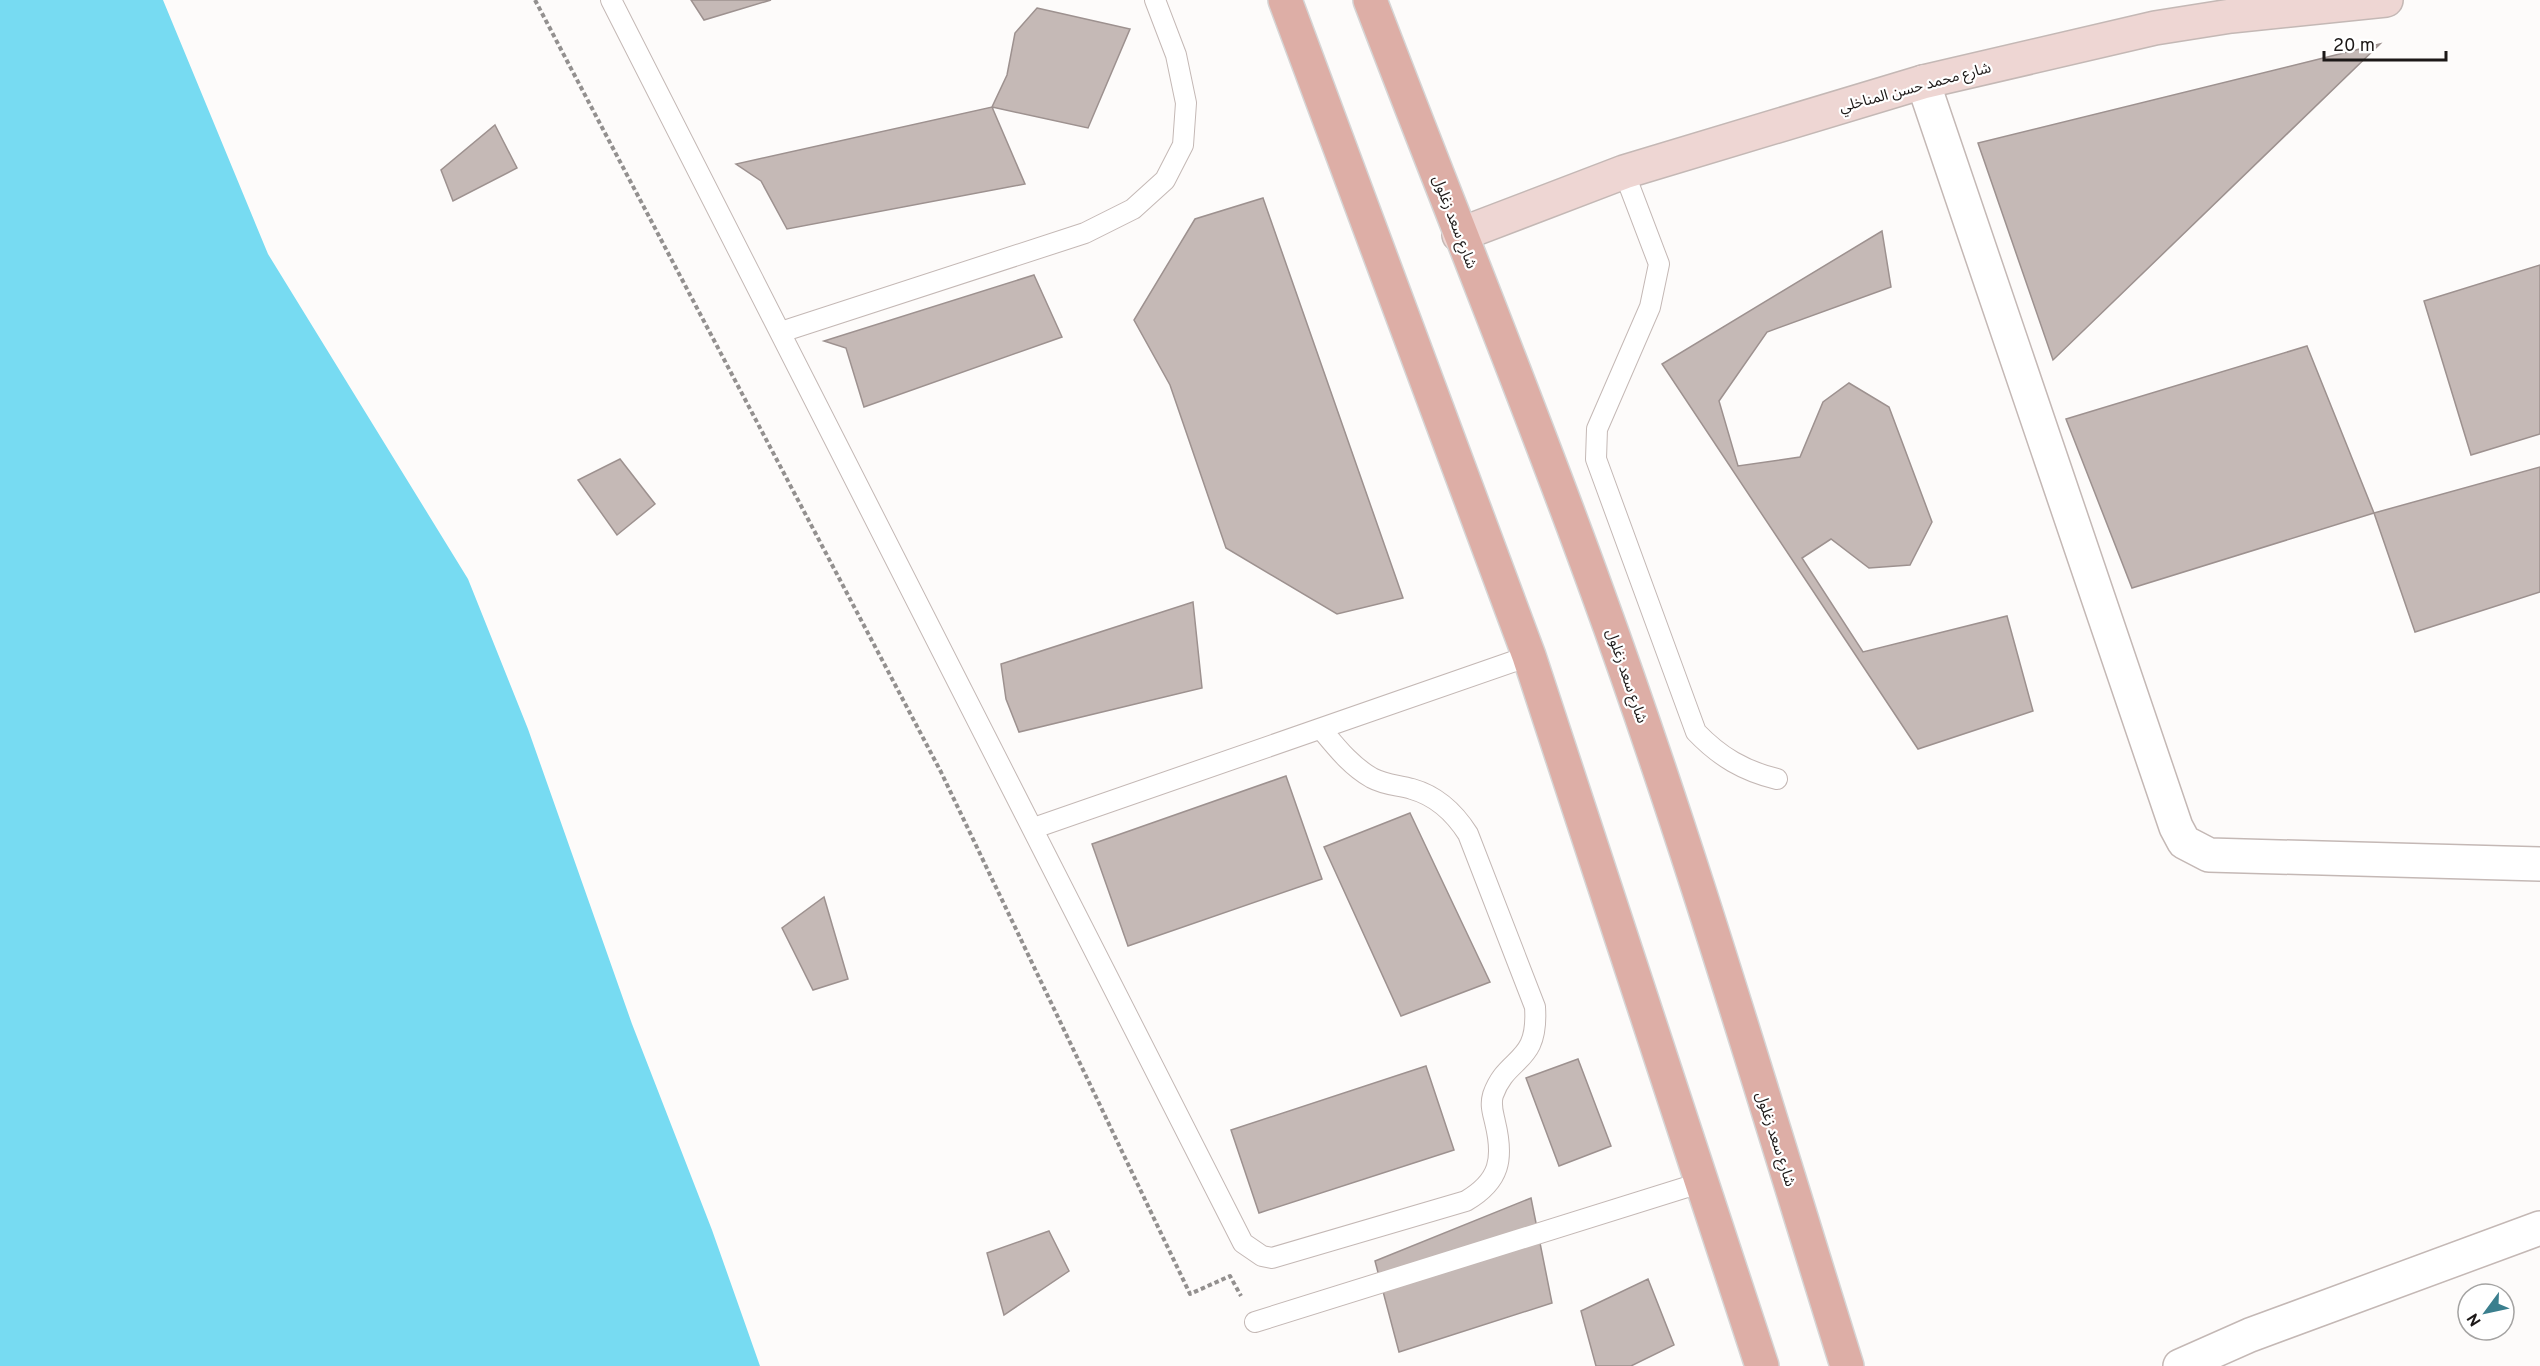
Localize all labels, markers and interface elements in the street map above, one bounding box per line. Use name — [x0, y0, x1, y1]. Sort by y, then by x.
scale bar — [2324, 24, 2446, 62]
text: 20 m — [2333, 35, 2375, 58]
street label: شارع محمد حسن المناخلي — [1837, 59, 1994, 119]
street label: شارع سعد زغلول — [1426, 173, 1480, 273]
street label: شارع سعد زغلول — [1600, 627, 1651, 727]
street label: شارع سعد زغلول — [1749, 1090, 1799, 1190]
north arrow — [2456, 1282, 2516, 1342]
text: N — [2464, 1309, 2487, 1329]

